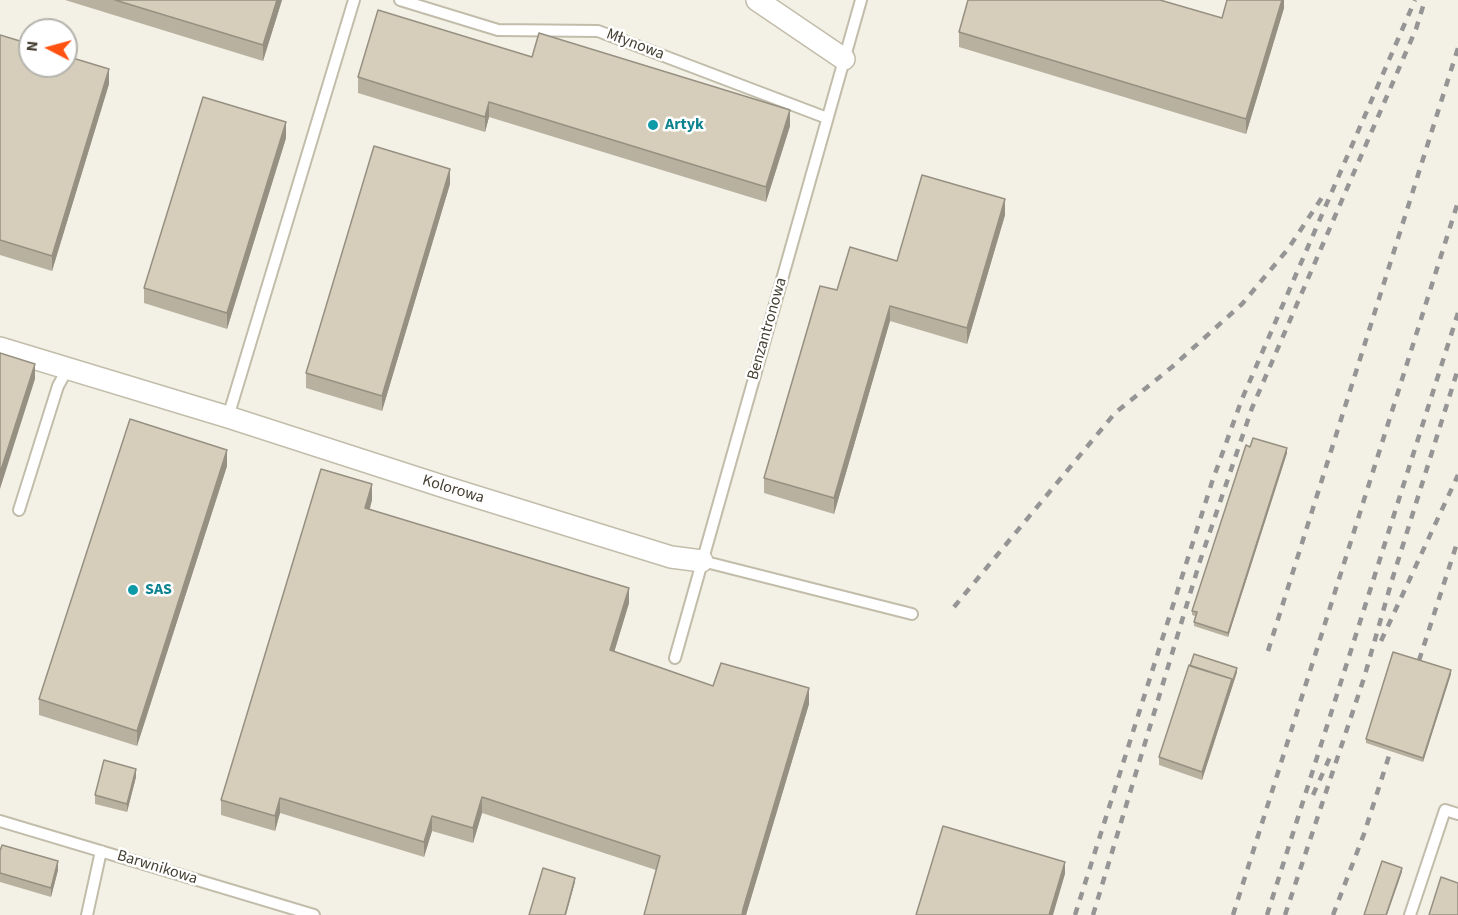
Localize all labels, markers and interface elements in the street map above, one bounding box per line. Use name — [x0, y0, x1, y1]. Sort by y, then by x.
north arrow — [18, 18, 78, 78]
street label: Młynowa — [603, 25, 667, 65]
text: N — [21, 40, 44, 53]
place label: Artyk — [665, 115, 704, 135]
marker: Artyk — [646, 118, 660, 132]
street label: Benzantronowa — [744, 276, 792, 382]
street label: Kolorowa — [420, 471, 486, 509]
place label: SAS — [145, 580, 172, 600]
marker: SAS — [126, 583, 140, 597]
street label: Barwnikowa — [114, 847, 200, 889]

